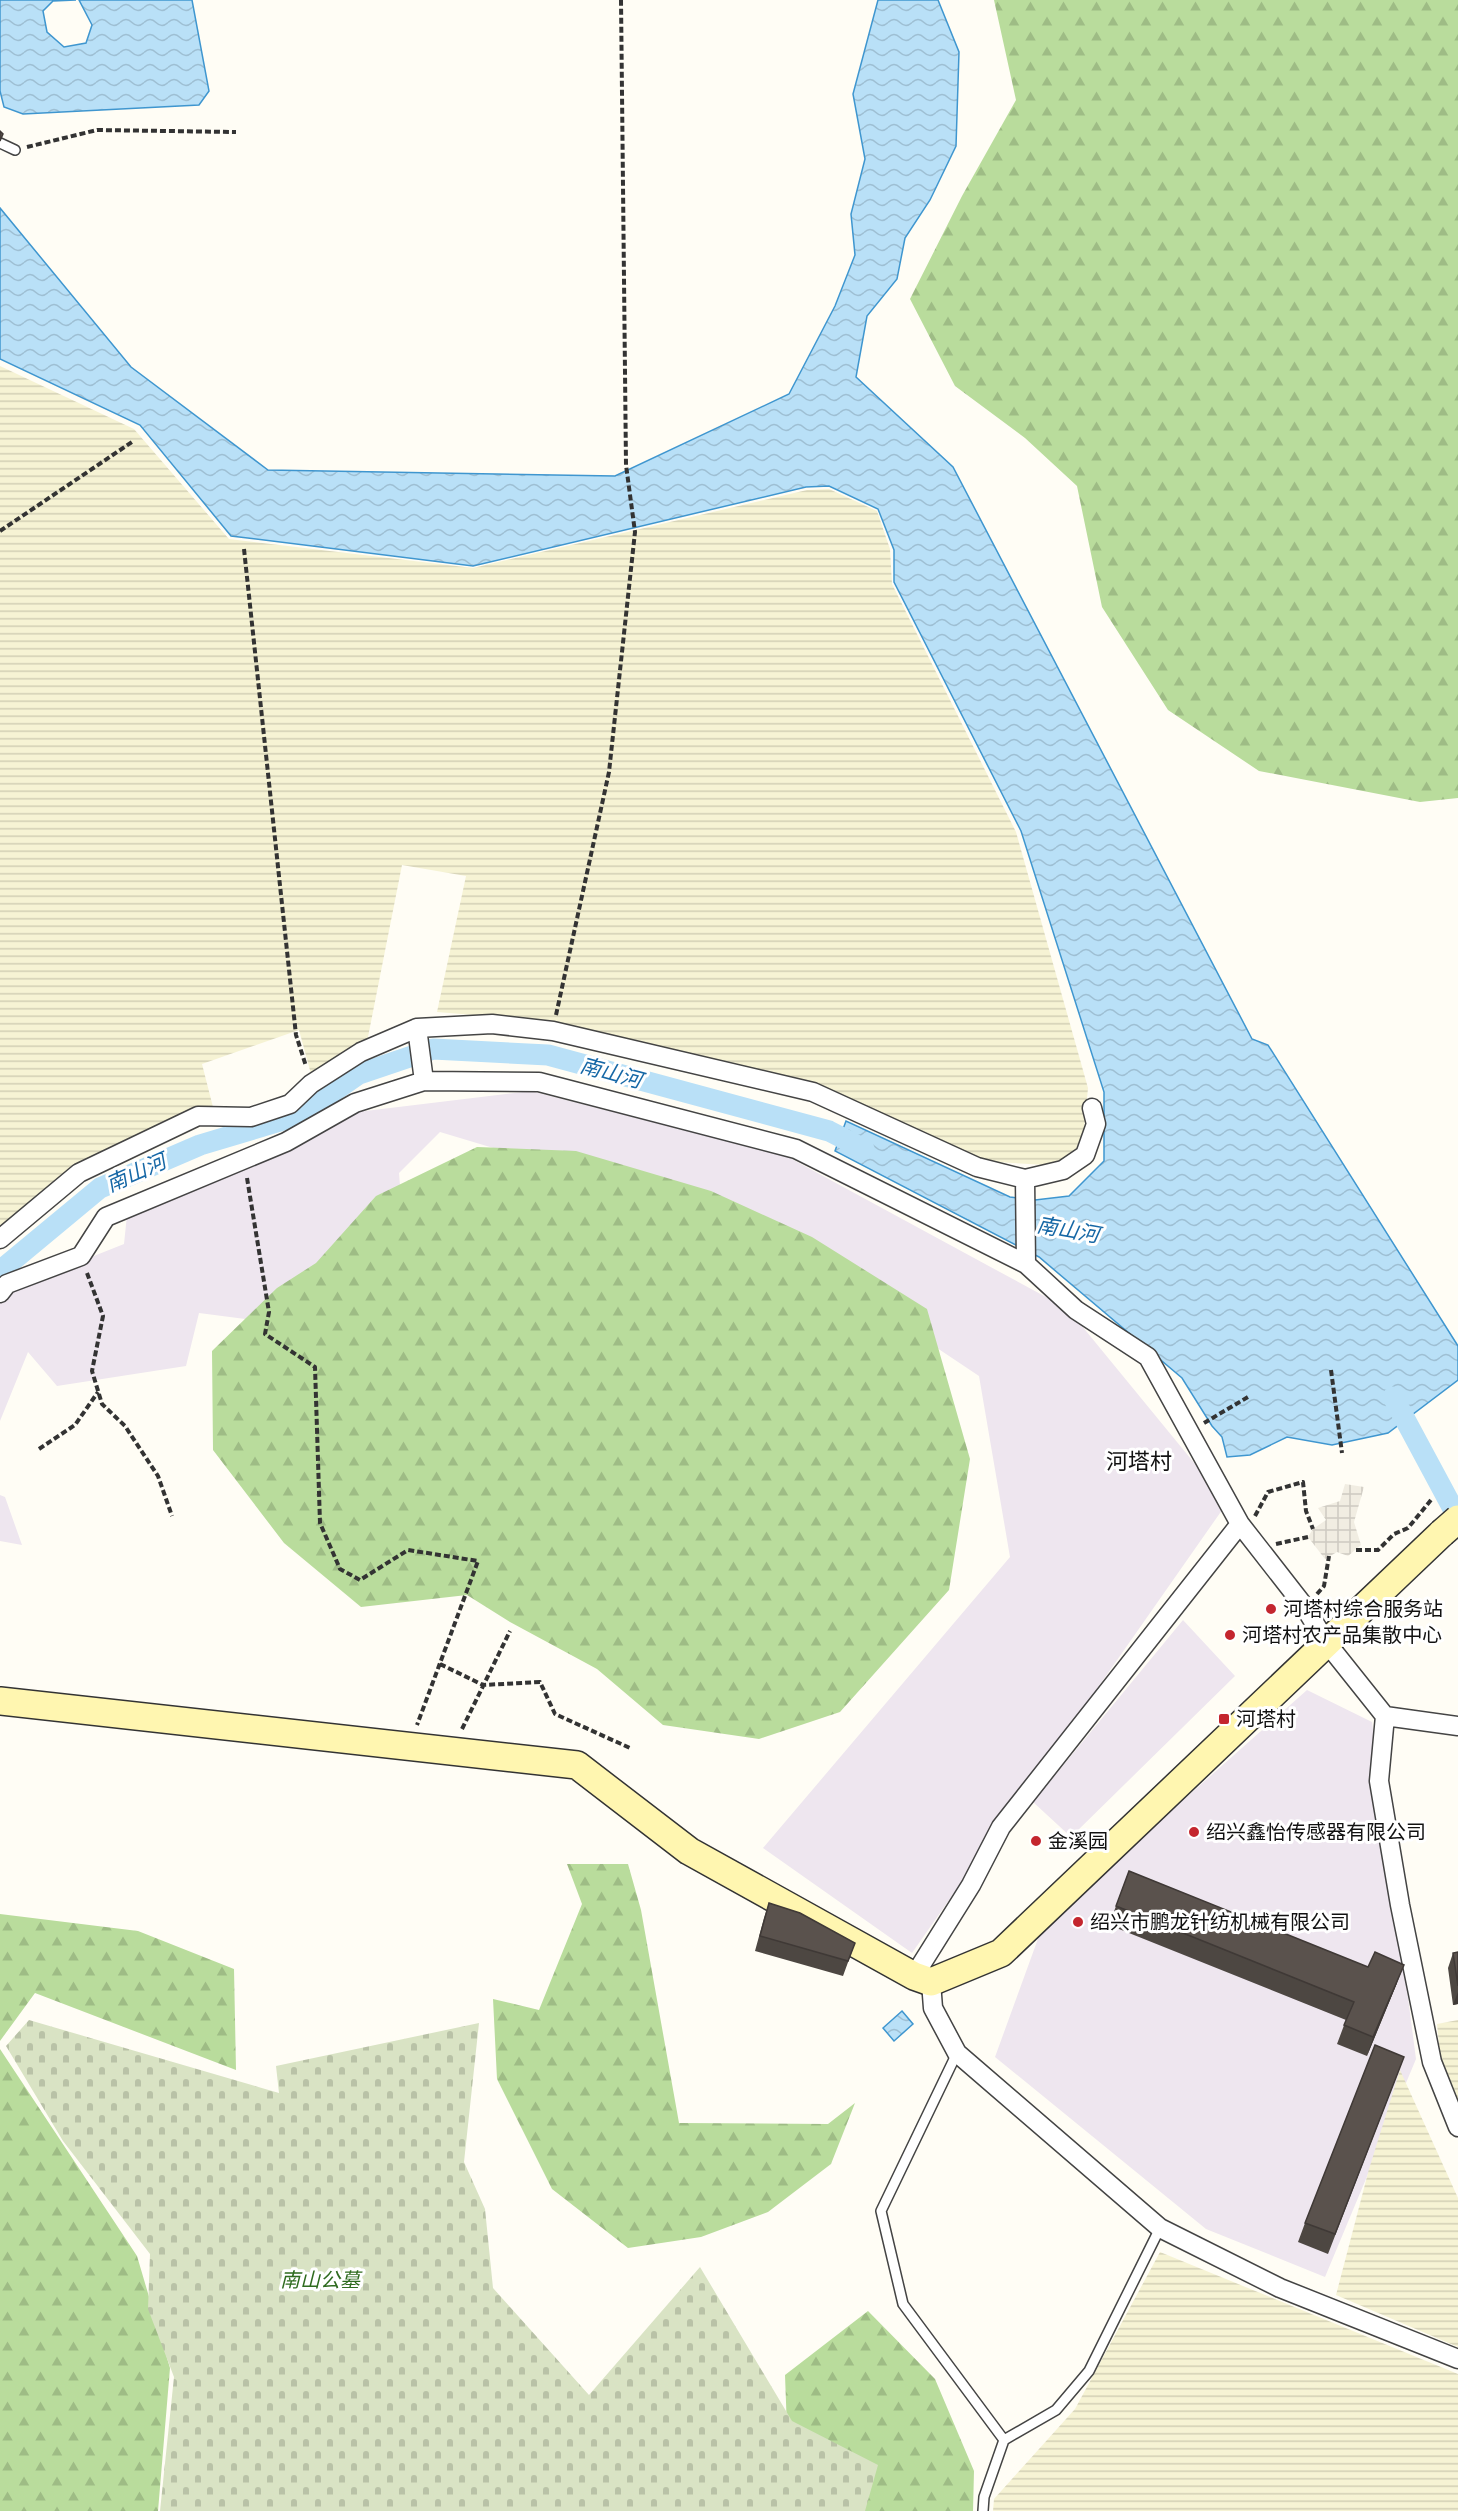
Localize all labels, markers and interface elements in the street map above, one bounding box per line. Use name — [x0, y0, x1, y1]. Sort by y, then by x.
water label: 南山河 — [577, 1053, 648, 1094]
water label: 南山河 — [102, 1148, 173, 1197]
water label: 南山河 — [1035, 1213, 1105, 1248]
district label: 河塔村 — [1106, 1449, 1172, 1474]
place label: 河塔村综合服务站 — [1283, 1597, 1443, 1621]
marker: 河塔村综合服务站 — [1264, 1602, 1278, 1616]
place label: 河塔村农产品集散中心 — [1242, 1623, 1442, 1647]
marker: 河塔村农产品集散中心 — [1223, 1628, 1237, 1642]
place label: 河塔村 — [1236, 1707, 1296, 1731]
marker: 河塔村 — [1217, 1712, 1231, 1726]
place label: 绍兴鑫怡传感器有限公司 — [1206, 1820, 1426, 1844]
marker: 绍兴鑫怡传感器有限公司 — [1187, 1825, 1201, 1839]
place label: 金溪园 — [1048, 1829, 1108, 1853]
marker: 金溪园 — [1029, 1834, 1043, 1848]
place label: 绍兴市鹏龙针纺机械有限公司 — [1090, 1910, 1350, 1934]
marker: 绍兴市鹏龙针纺机械有限公司 — [1071, 1915, 1085, 1929]
park label: 南山公墓 — [280, 2268, 363, 2292]

